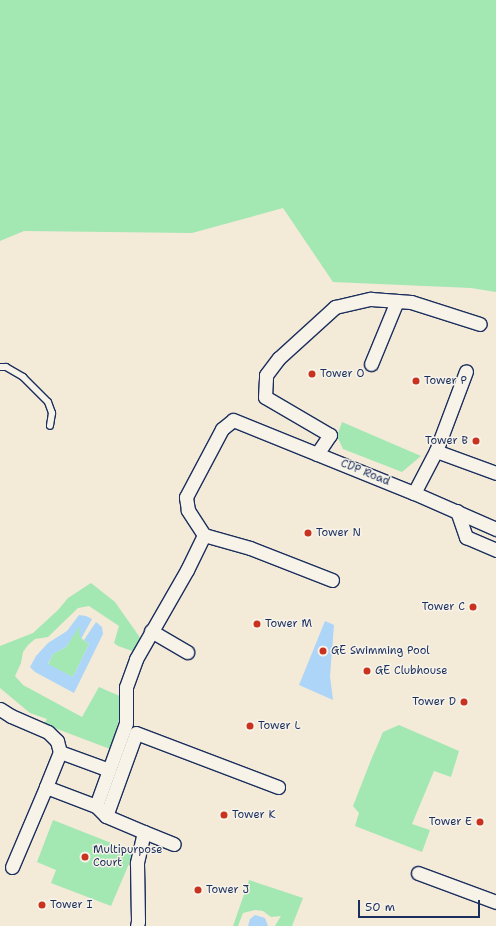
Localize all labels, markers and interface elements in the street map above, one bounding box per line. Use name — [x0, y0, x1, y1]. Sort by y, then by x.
place label: Tower O — [320, 367, 364, 381]
marker: Tower O — [307, 369, 317, 379]
place label: Tower P — [424, 374, 467, 388]
marker: Tower P — [411, 376, 421, 386]
place label: Tower B — [425, 434, 468, 448]
marker: Tower B — [471, 436, 481, 446]
street label: CDP Road — [338, 457, 392, 489]
place label: Tower N — [316, 526, 361, 540]
marker: Tower N — [303, 528, 313, 538]
place label: Tower C — [422, 600, 465, 614]
marker: Tower C — [468, 602, 478, 612]
place label: Tower M — [265, 617, 312, 631]
marker: Tower M — [252, 619, 262, 629]
place label: GE Swimming Pool — [331, 644, 430, 658]
marker: GE Swimming Pool — [318, 646, 328, 656]
place label: GE Clubhouse — [375, 664, 448, 678]
marker: GE Clubhouse — [362, 666, 372, 676]
place label: Tower D — [412, 695, 456, 709]
marker: Tower D — [459, 697, 469, 707]
place label: Tower L — [258, 719, 301, 733]
marker: Tower L — [245, 721, 255, 731]
place label: Tower K — [232, 808, 276, 822]
marker: Tower K — [219, 810, 229, 820]
place label: Tower E — [429, 815, 472, 829]
marker: Tower E — [475, 817, 485, 827]
place label: Multipurpose Court — [93, 844, 162, 870]
marker: Multipurpose Court — [80, 852, 90, 862]
place label: Tower J — [206, 883, 249, 897]
marker: Tower J — [193, 885, 203, 895]
scale bar — [360, 892, 482, 918]
place label: Tower I — [50, 898, 92, 912]
text: 50 m — [365, 899, 395, 915]
marker: Tower I — [37, 900, 47, 910]

